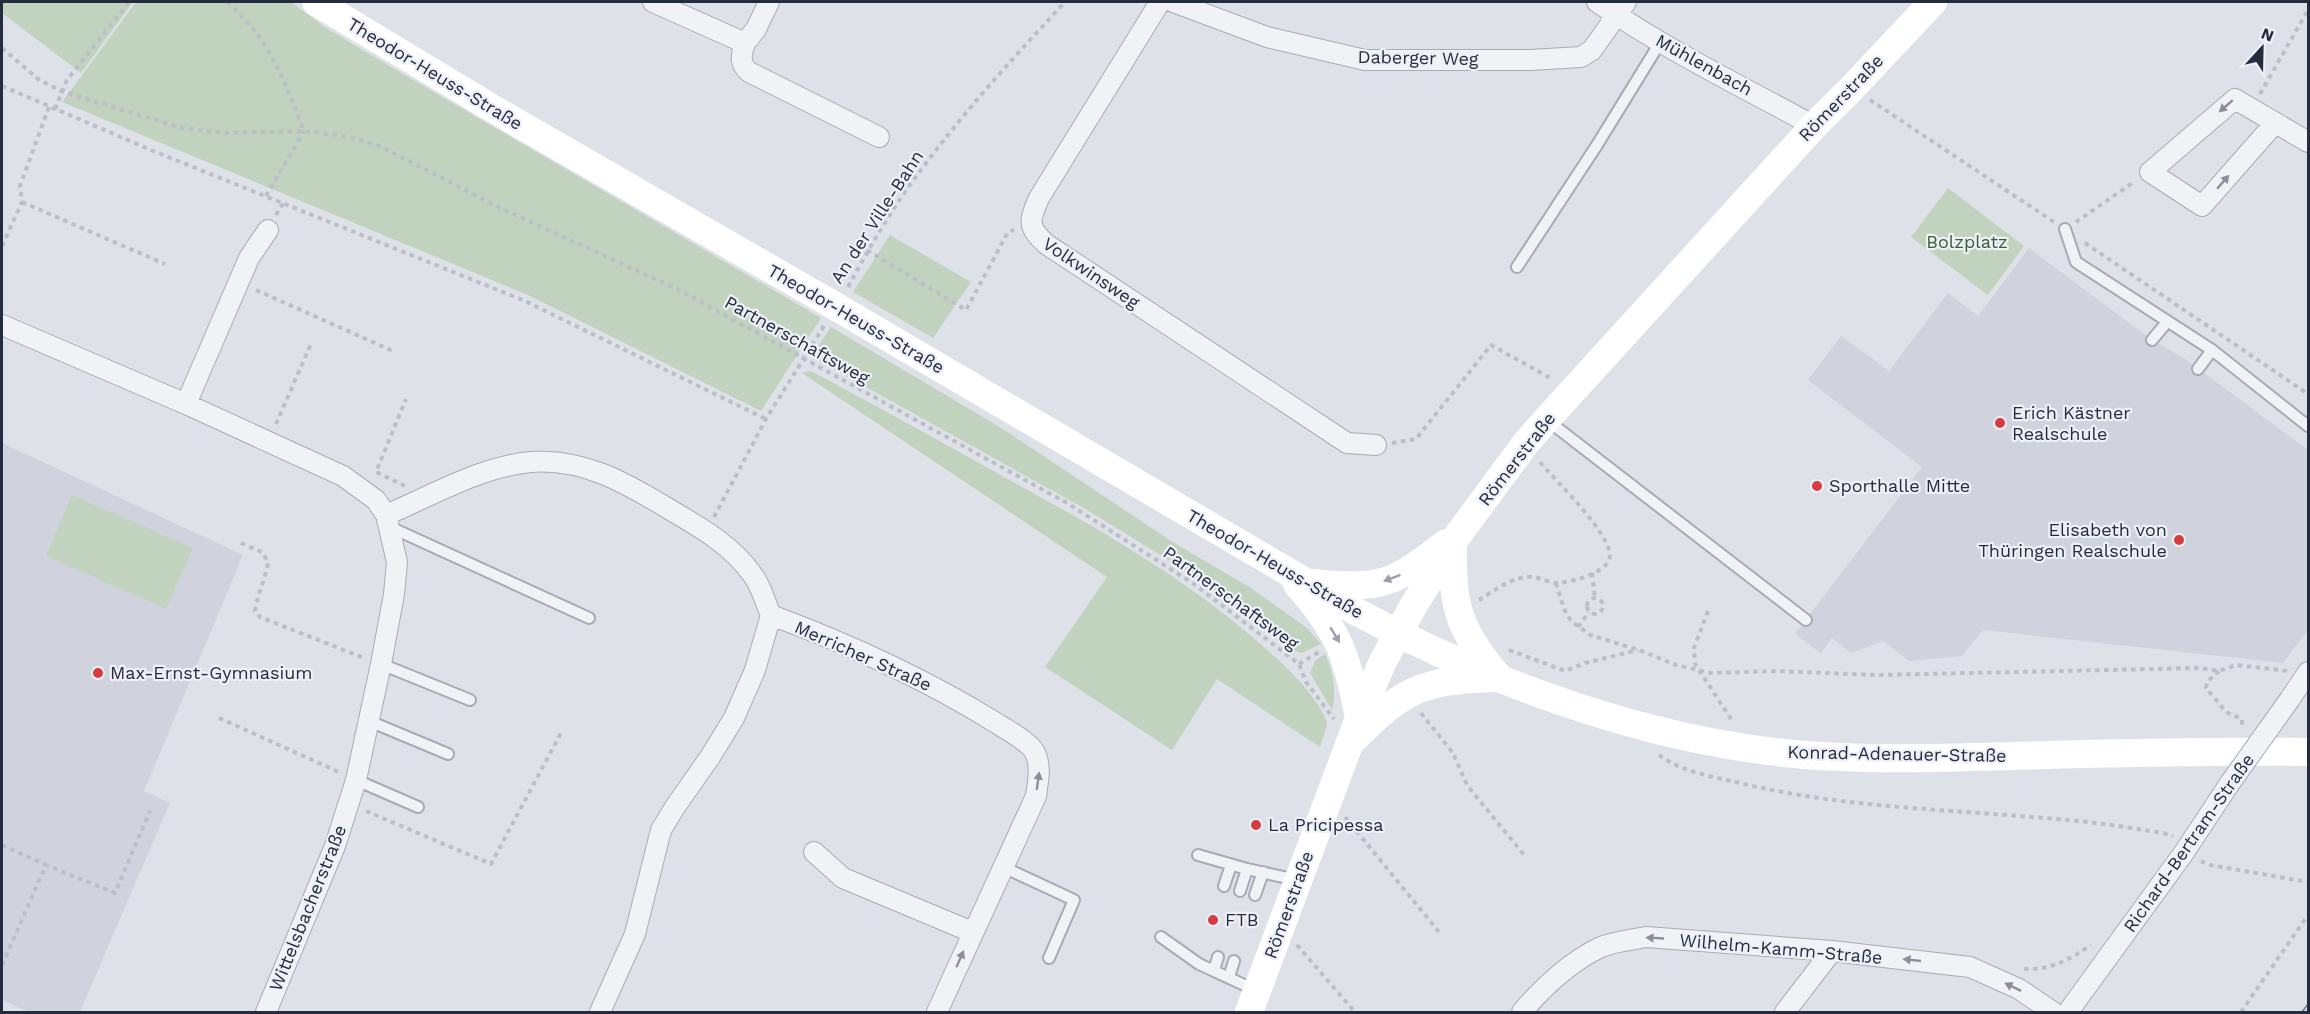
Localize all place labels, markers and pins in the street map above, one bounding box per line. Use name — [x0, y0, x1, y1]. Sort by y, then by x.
place label: Erich Kästner Realschule — [2012, 402, 2131, 444]
marker: Erich Kästner Realschule — [1993, 416, 2007, 430]
place label: Sporthalle Mitte — [1829, 475, 1970, 496]
marker: Sporthalle Mitte — [1810, 479, 1824, 493]
place label: Elisabeth von Thüringen Realschule — [1978, 519, 2167, 561]
marker: Elisabeth von Thüringen Realschule — [2172, 533, 2186, 547]
place label: Max-Ernst-Gymnasium — [110, 662, 312, 683]
marker: Max-Ernst-Gymnasium — [91, 666, 105, 680]
place label: La Pricipessa — [1268, 814, 1384, 835]
marker: La Pricipessa — [1249, 818, 1263, 832]
place label: FTB — [1225, 909, 1259, 930]
marker: FTB — [1206, 913, 1220, 927]

